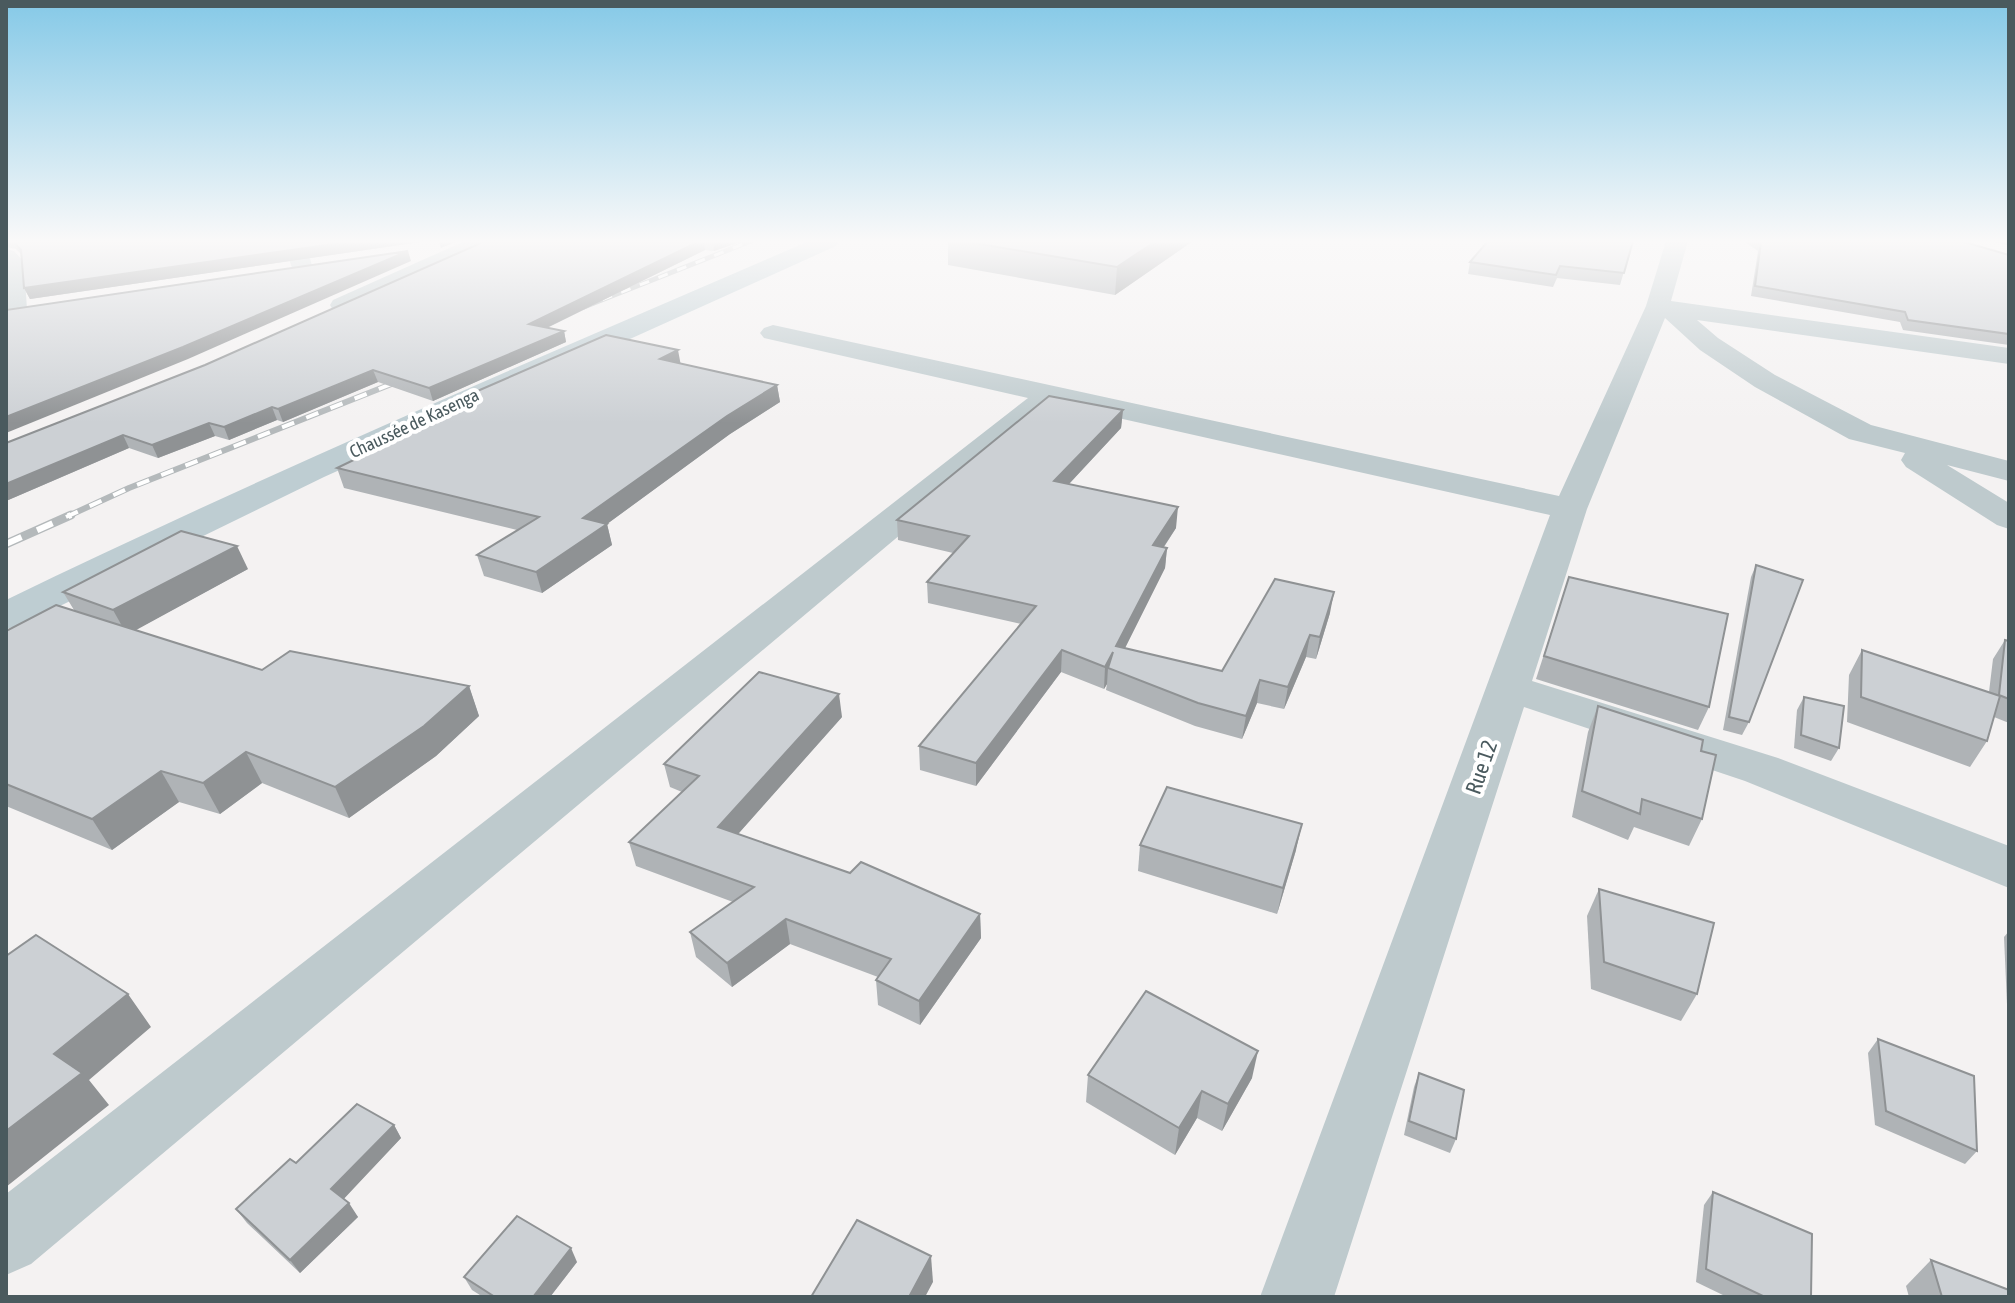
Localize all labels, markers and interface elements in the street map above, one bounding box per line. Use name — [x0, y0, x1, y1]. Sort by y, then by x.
street label: Chaussée de Kasenga — [346, 384, 482, 462]
street label: Rue 12 — [1460, 737, 1502, 797]

